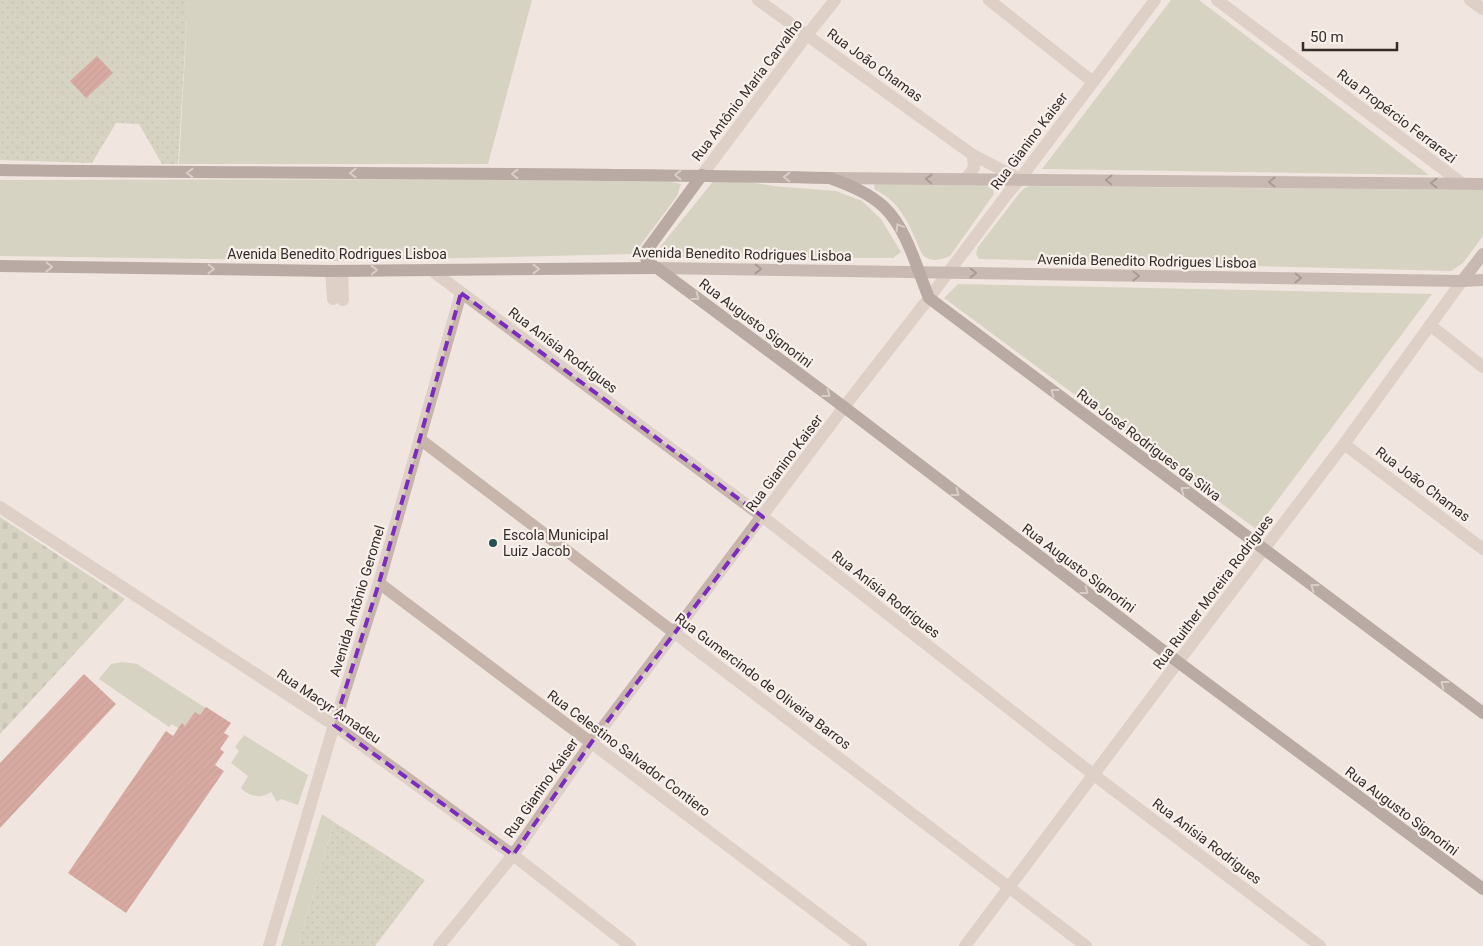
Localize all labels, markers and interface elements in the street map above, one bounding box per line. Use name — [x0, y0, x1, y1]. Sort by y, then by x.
street label: Rua Antônio Maria Carvalho — [688, 16, 806, 164]
scale bar — [1303, 20, 1397, 52]
street label: Rua João Chamas — [824, 25, 926, 105]
text: 50 m — [1310, 28, 1344, 46]
street label: Rua Propércio Ferrarezi — [1334, 66, 1460, 166]
street label: Rua Gianino Kaiser — [987, 89, 1071, 193]
one-way arrow — [186, 168, 194, 178]
one-way arrow — [348, 168, 356, 178]
one-way arrow — [511, 169, 518, 179]
one-way arrow — [673, 170, 681, 180]
one-way arrow — [782, 172, 790, 182]
one-way arrow — [925, 174, 933, 184]
one-way arrow — [1105, 175, 1113, 185]
one-way arrow — [1268, 177, 1276, 187]
one-way arrow — [1430, 178, 1438, 188]
one-way arrow — [895, 224, 905, 233]
street label: Avenida Benedito Rodrigues Lisboa — [632, 244, 852, 264]
street label: Avenida Benedito Rodrigues Lisboa — [227, 246, 447, 262]
street label: Avenida Benedito Rodrigues Lisboa — [1037, 251, 1257, 271]
one-way arrow — [45, 261, 53, 272]
one-way arrow — [208, 264, 215, 274]
one-way arrow — [532, 264, 540, 274]
one-way arrow — [755, 264, 763, 274]
one-way arrow — [370, 265, 378, 276]
one-way arrow — [970, 268, 978, 278]
one-way arrow — [1132, 270, 1140, 281]
one-way arrow — [1295, 273, 1303, 283]
street label: Rua Augusto Signorini — [696, 275, 816, 371]
one-way arrow — [690, 291, 700, 300]
street label: Rua Anísia Rodrigues — [505, 304, 621, 396]
street label: Rua José Rodrigues da Silva — [1074, 386, 1224, 504]
one-way arrow — [821, 388, 831, 397]
one-way arrow — [1050, 389, 1060, 398]
street label: Rua Gianino Kaiser — [742, 411, 826, 515]
street label: Rua João Chamas — [1373, 443, 1473, 525]
one-way arrow — [950, 487, 959, 495]
one-way arrow — [1180, 487, 1190, 496]
street label: Rua Ruither Moreira Rodrigues — [1150, 512, 1276, 672]
street label: Rua Augusto Signorini — [1019, 520, 1139, 616]
street label: Avenida Antônio Geromel — [326, 523, 388, 679]
place label: Escola Municipal Luiz Jacob — [503, 527, 609, 559]
marker: Escola Municipal Luiz Jacob — [487, 537, 499, 549]
street label: Rua Anísia Rodrigues — [829, 547, 943, 641]
one-way arrow — [1311, 585, 1320, 593]
one-way arrow — [1079, 586, 1088, 594]
street label: Rua Gumercindo de Oliveira Barros — [672, 610, 854, 752]
street label: Rua Macyr Amadeu — [274, 665, 384, 747]
one-way arrow — [1441, 682, 1450, 690]
street label: Rua Celestino Salvador Contiero — [544, 687, 714, 820]
street label: Rua Gianino Kaiser — [501, 735, 581, 841]
street label: Rua Augusto Signorini — [1342, 763, 1462, 859]
street label: Rua Anísia Rodrigues — [1149, 795, 1265, 887]

